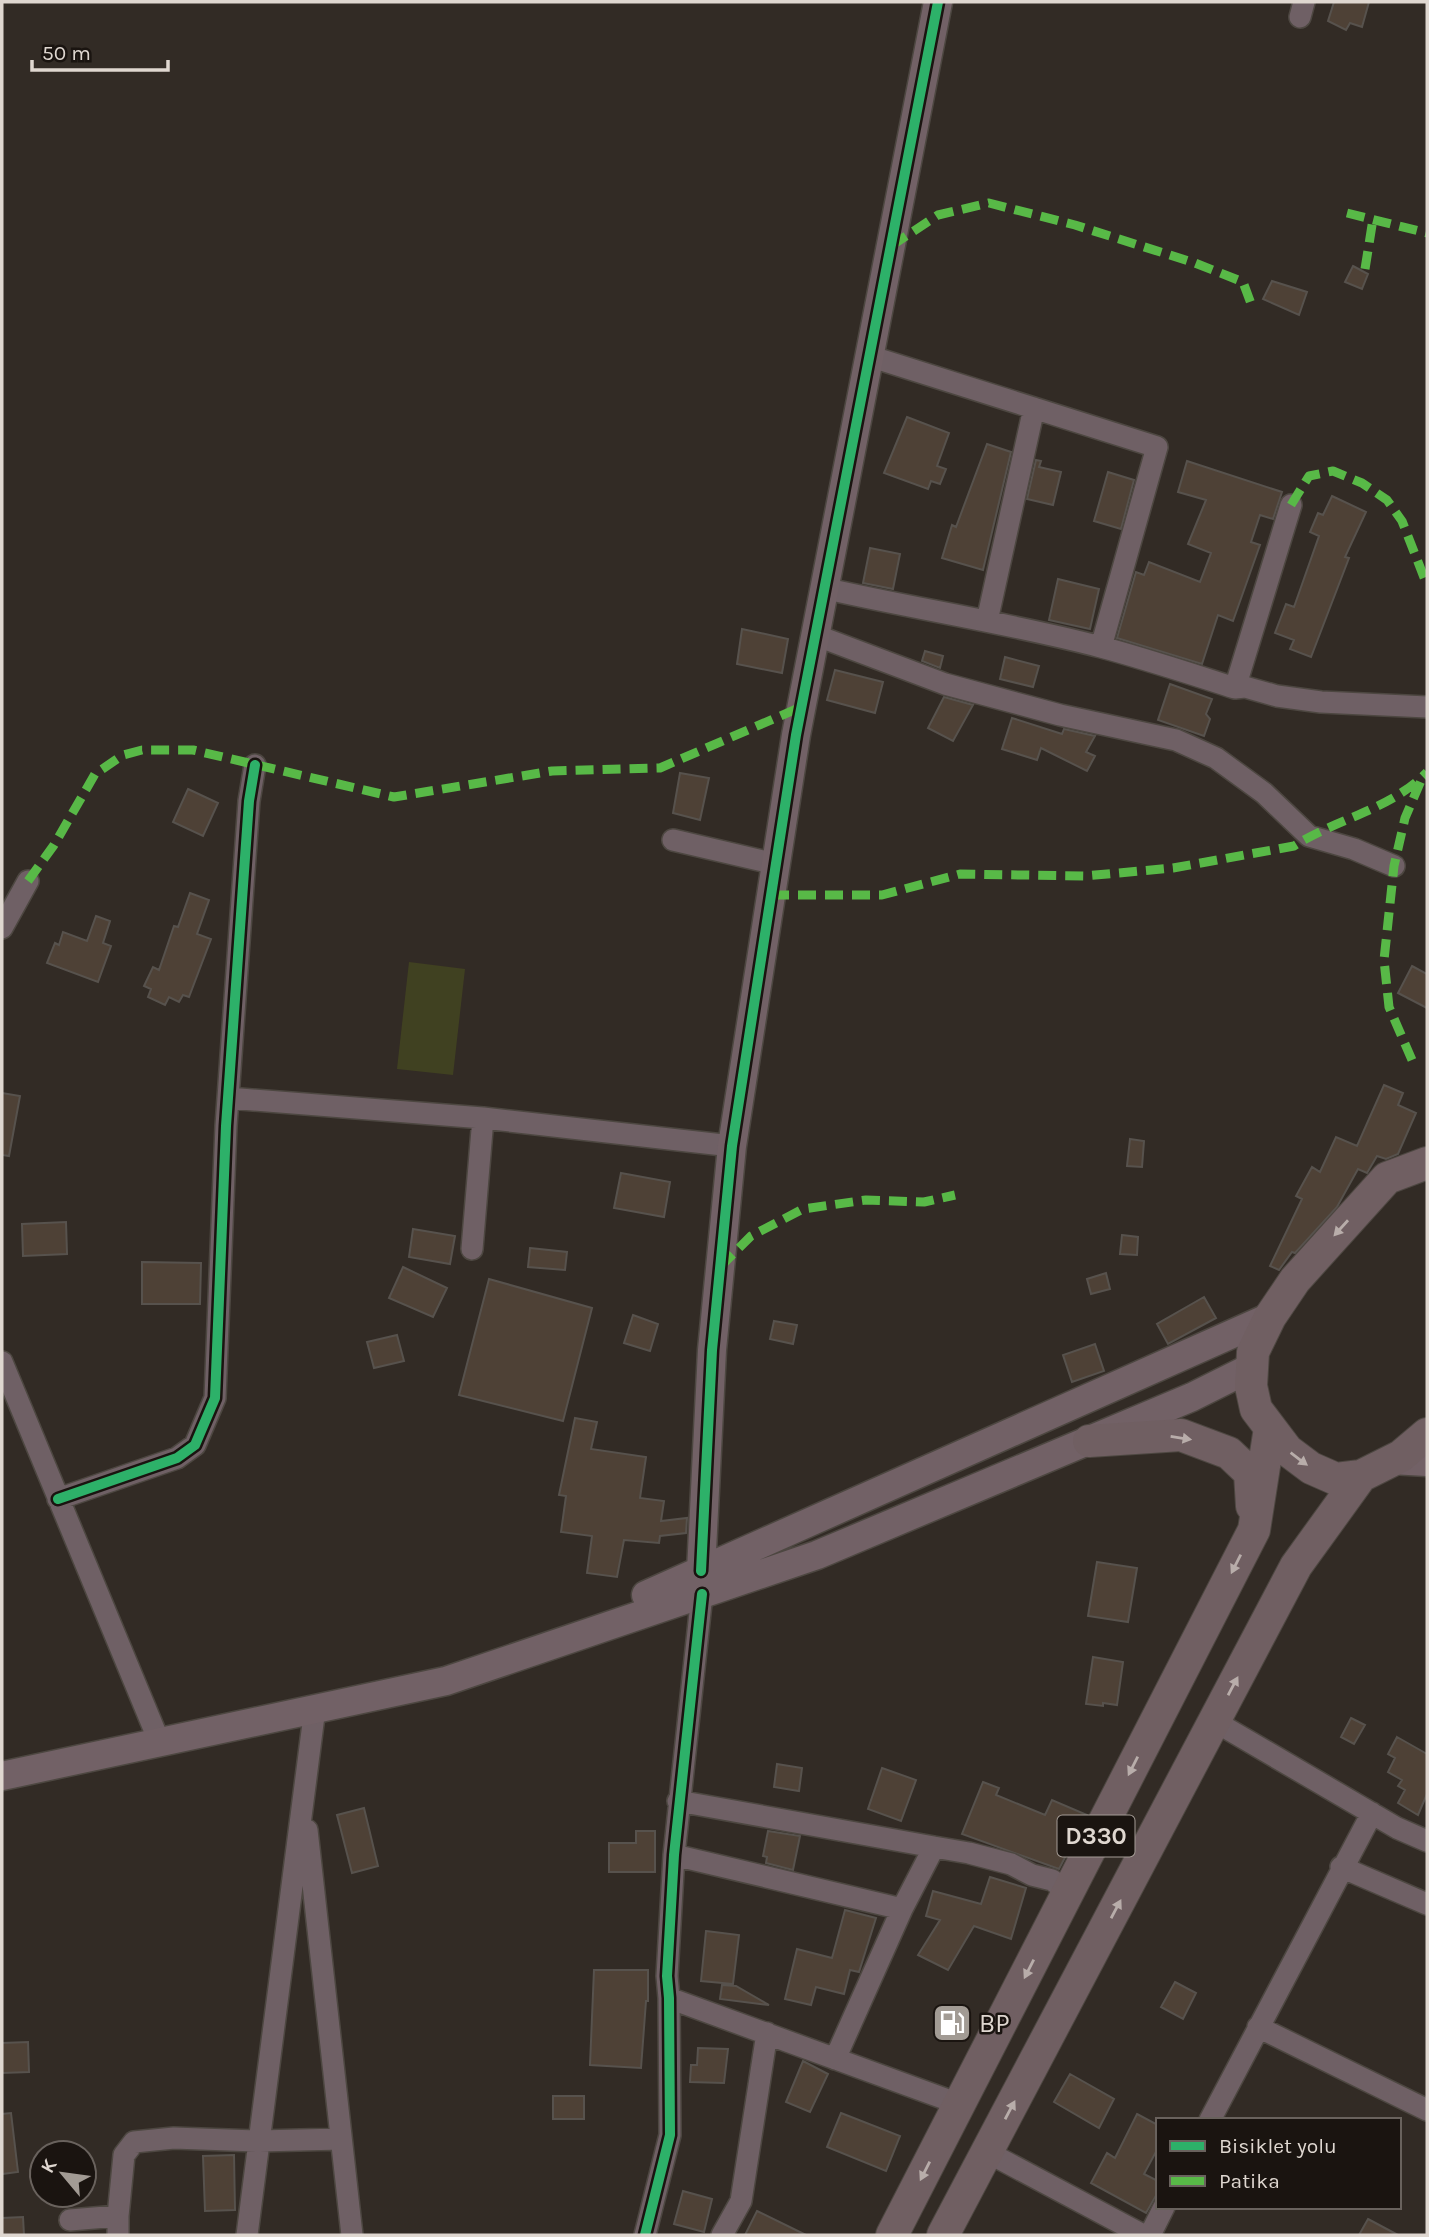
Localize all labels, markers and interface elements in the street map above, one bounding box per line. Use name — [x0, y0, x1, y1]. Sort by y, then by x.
scale bar — [32, 28, 168, 72]
text: 50 m — [42, 41, 91, 65]
one-way arrow — [1333, 1219, 1349, 1237]
one-way arrow — [1170, 1432, 1192, 1443]
one-way arrow — [1290, 1451, 1308, 1465]
one-way arrow — [1231, 1554, 1242, 1574]
one-way arrow — [1227, 1676, 1239, 1696]
one-way arrow — [1127, 1756, 1138, 1776]
road number: D330 — [1058, 1815, 1134, 1856]
one-way arrow — [1110, 1899, 1121, 1919]
one-way arrow — [1023, 1959, 1034, 1979]
fuel station icon: BP — [931, 2002, 973, 2044]
place label: BP — [979, 2008, 1010, 2039]
one-way arrow — [1004, 2100, 1015, 2120]
legend — [1156, 2118, 1401, 2209]
text: Bisiklet yolu — [1219, 2134, 1337, 2158]
north arrow — [28, 2139, 98, 2209]
text: K — [36, 2155, 62, 2177]
one-way arrow — [919, 2161, 930, 2181]
text: Patika — [1219, 2169, 1280, 2193]

